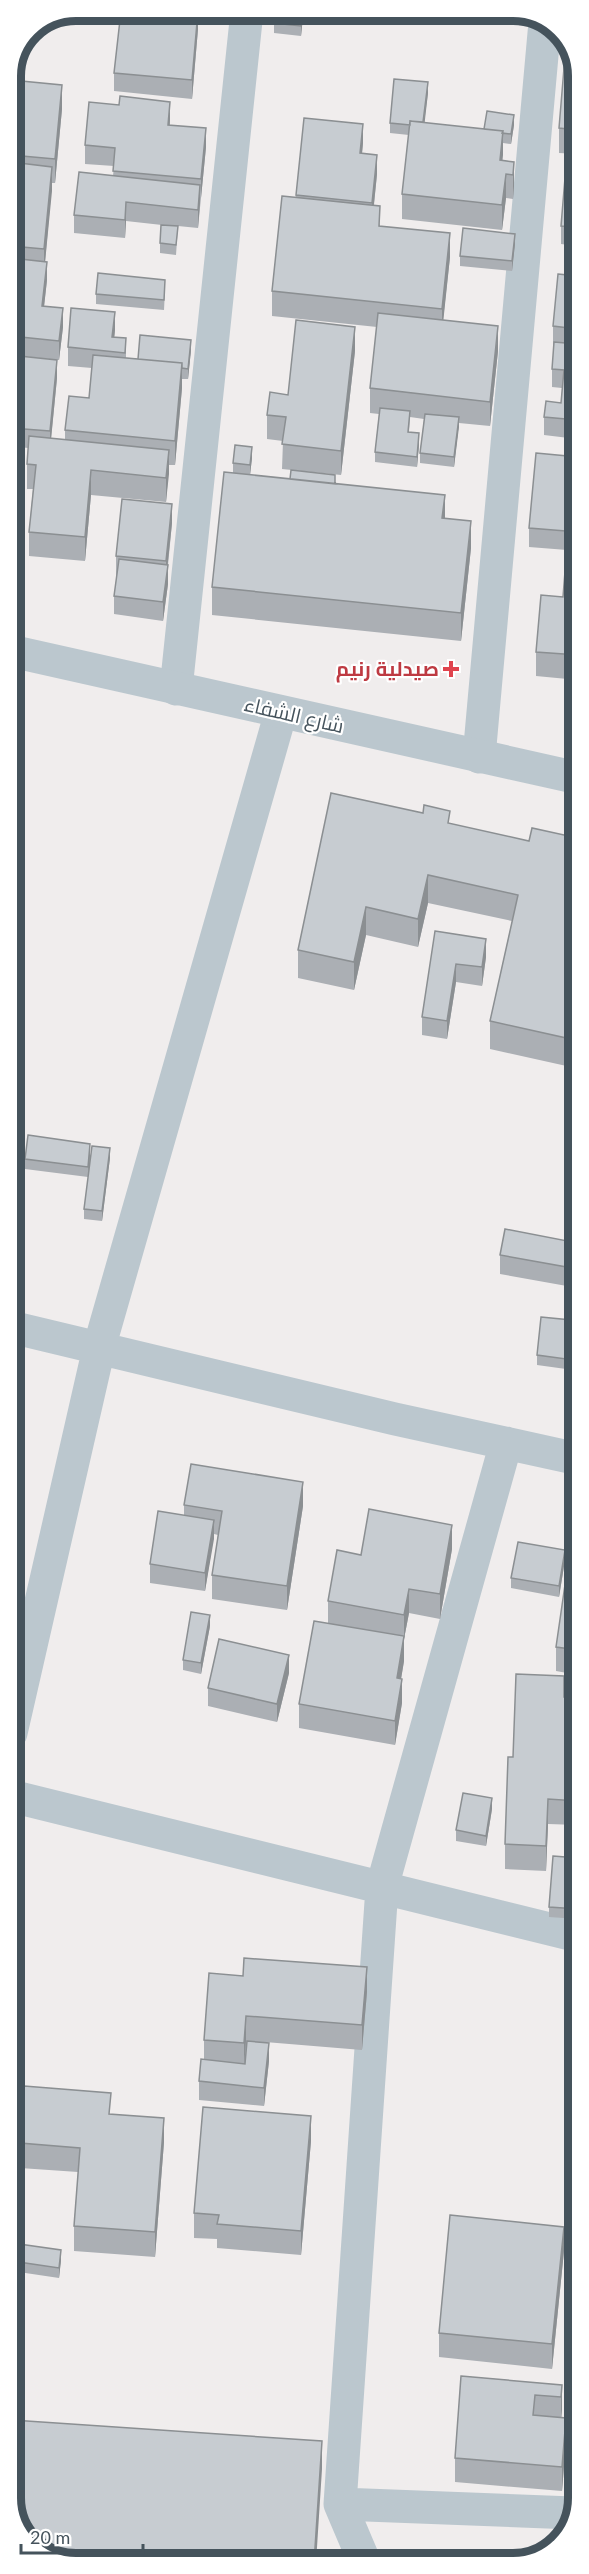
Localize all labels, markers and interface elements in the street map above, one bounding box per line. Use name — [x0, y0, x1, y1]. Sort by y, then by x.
place label: صيدلية رنيم — [336, 656, 439, 683]
marker: صيدلية رنيم — [444, 662, 458, 676]
street label: شارع الشفاء — [241, 691, 346, 740]
scale bar — [21, 2517, 142, 2555]
text: 20 m — [30, 2526, 70, 2548]

